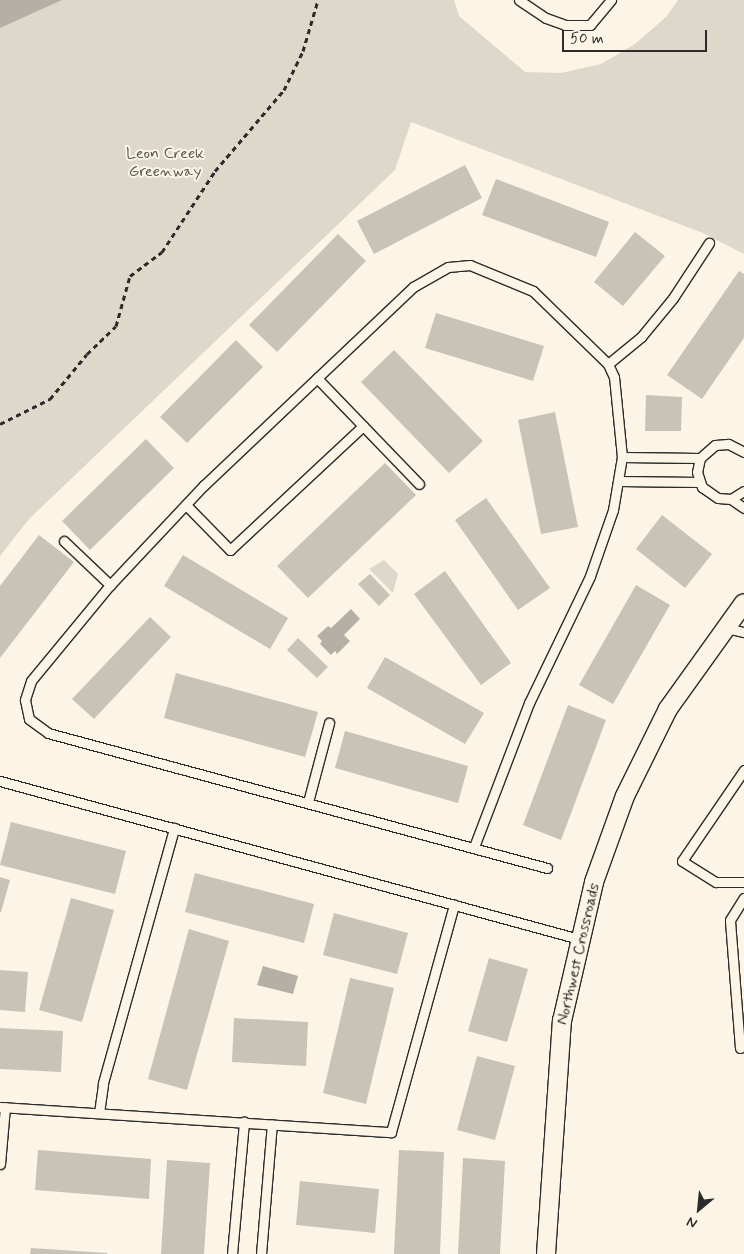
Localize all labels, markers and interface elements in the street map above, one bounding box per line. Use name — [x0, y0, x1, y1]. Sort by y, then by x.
scale bar — [564, 20, 709, 52]
text: 50 m — [570, 29, 604, 49]
park label: Leon Creek Greenway — [126, 144, 204, 182]
street label: Northwest Crossroads — [553, 881, 605, 1027]
north arrow — [674, 1184, 724, 1234]
text: N — [684, 1212, 700, 1232]

